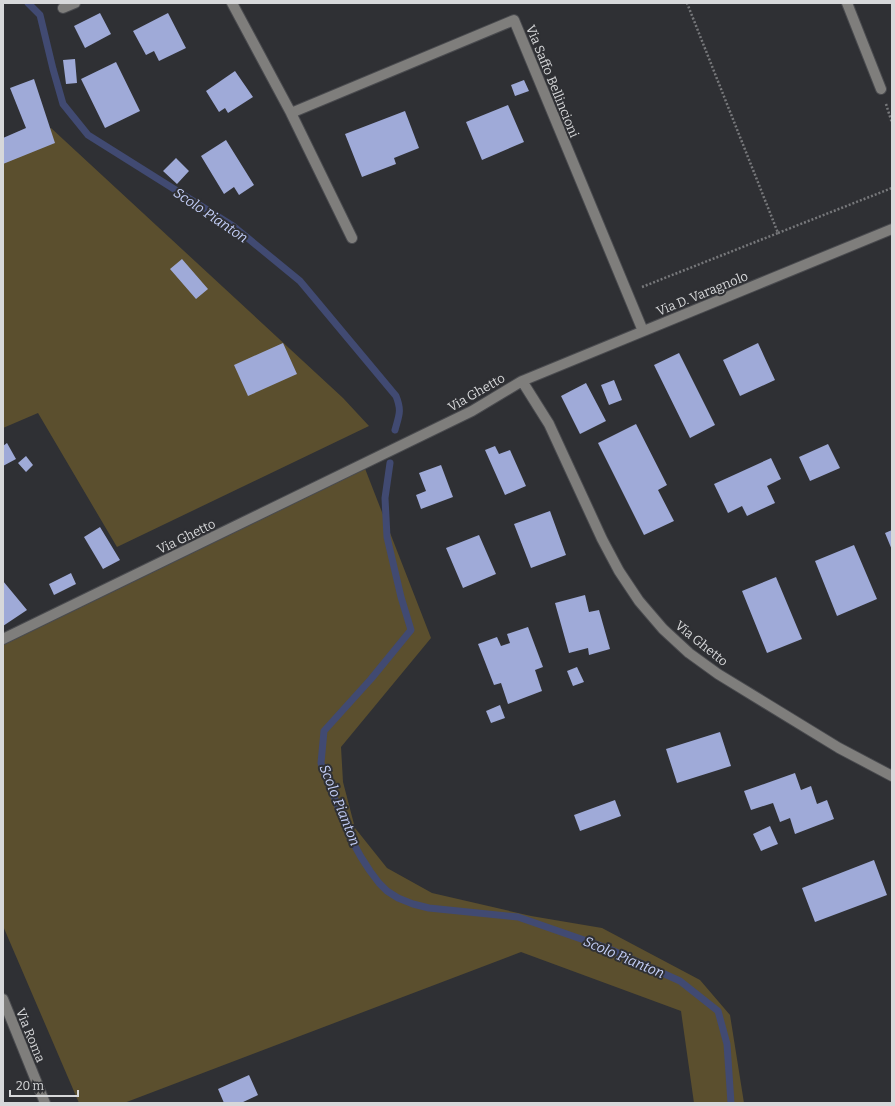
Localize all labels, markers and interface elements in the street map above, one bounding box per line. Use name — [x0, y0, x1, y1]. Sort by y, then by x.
street label: Via Saffo Bellincioni — [523, 23, 582, 140]
water label: Scolo Pianton — [170, 184, 251, 247]
street label: Via D. Varagnolo — [654, 268, 750, 319]
street label: Via Ghetto — [445, 370, 507, 415]
street label: Via Ghetto — [155, 516, 218, 557]
street label: Via Ghetto — [672, 618, 731, 669]
water label: Scolo Pianton — [316, 762, 364, 848]
water label: Scolo Pianton — [581, 933, 667, 982]
street label: Via Roma — [13, 1006, 48, 1064]
scale bar — [10, 1072, 78, 1098]
text: 20 m — [16, 1079, 45, 1093]

